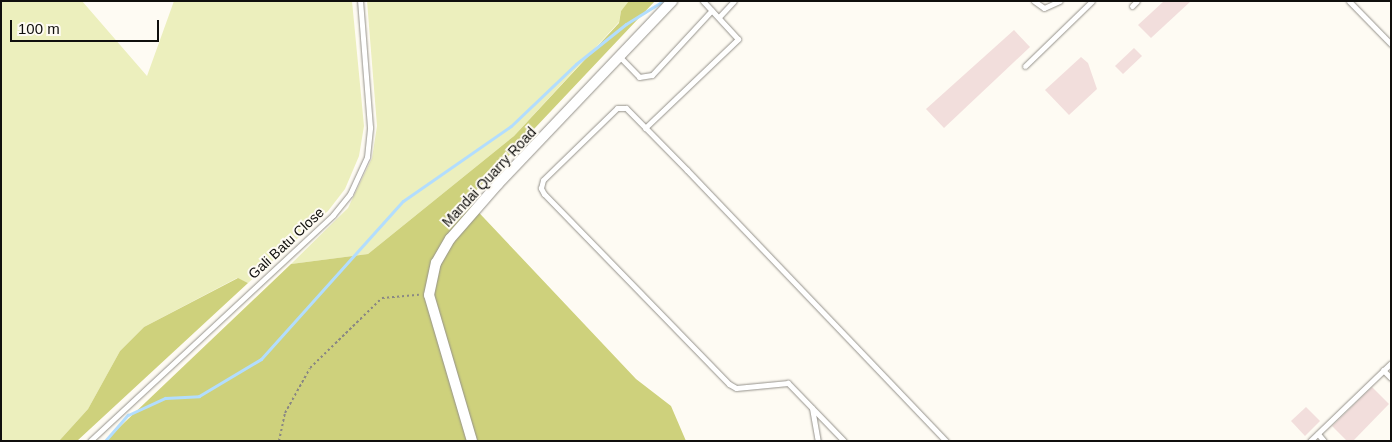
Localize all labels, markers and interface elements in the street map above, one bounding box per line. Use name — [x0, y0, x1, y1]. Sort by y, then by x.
scale bar — [12, 10, 161, 42]
text: 100 m — [18, 20, 60, 37]
street label: Mandai Quarry Road — [439, 124, 539, 230]
street label: Gali Batu Close — [245, 204, 327, 282]

